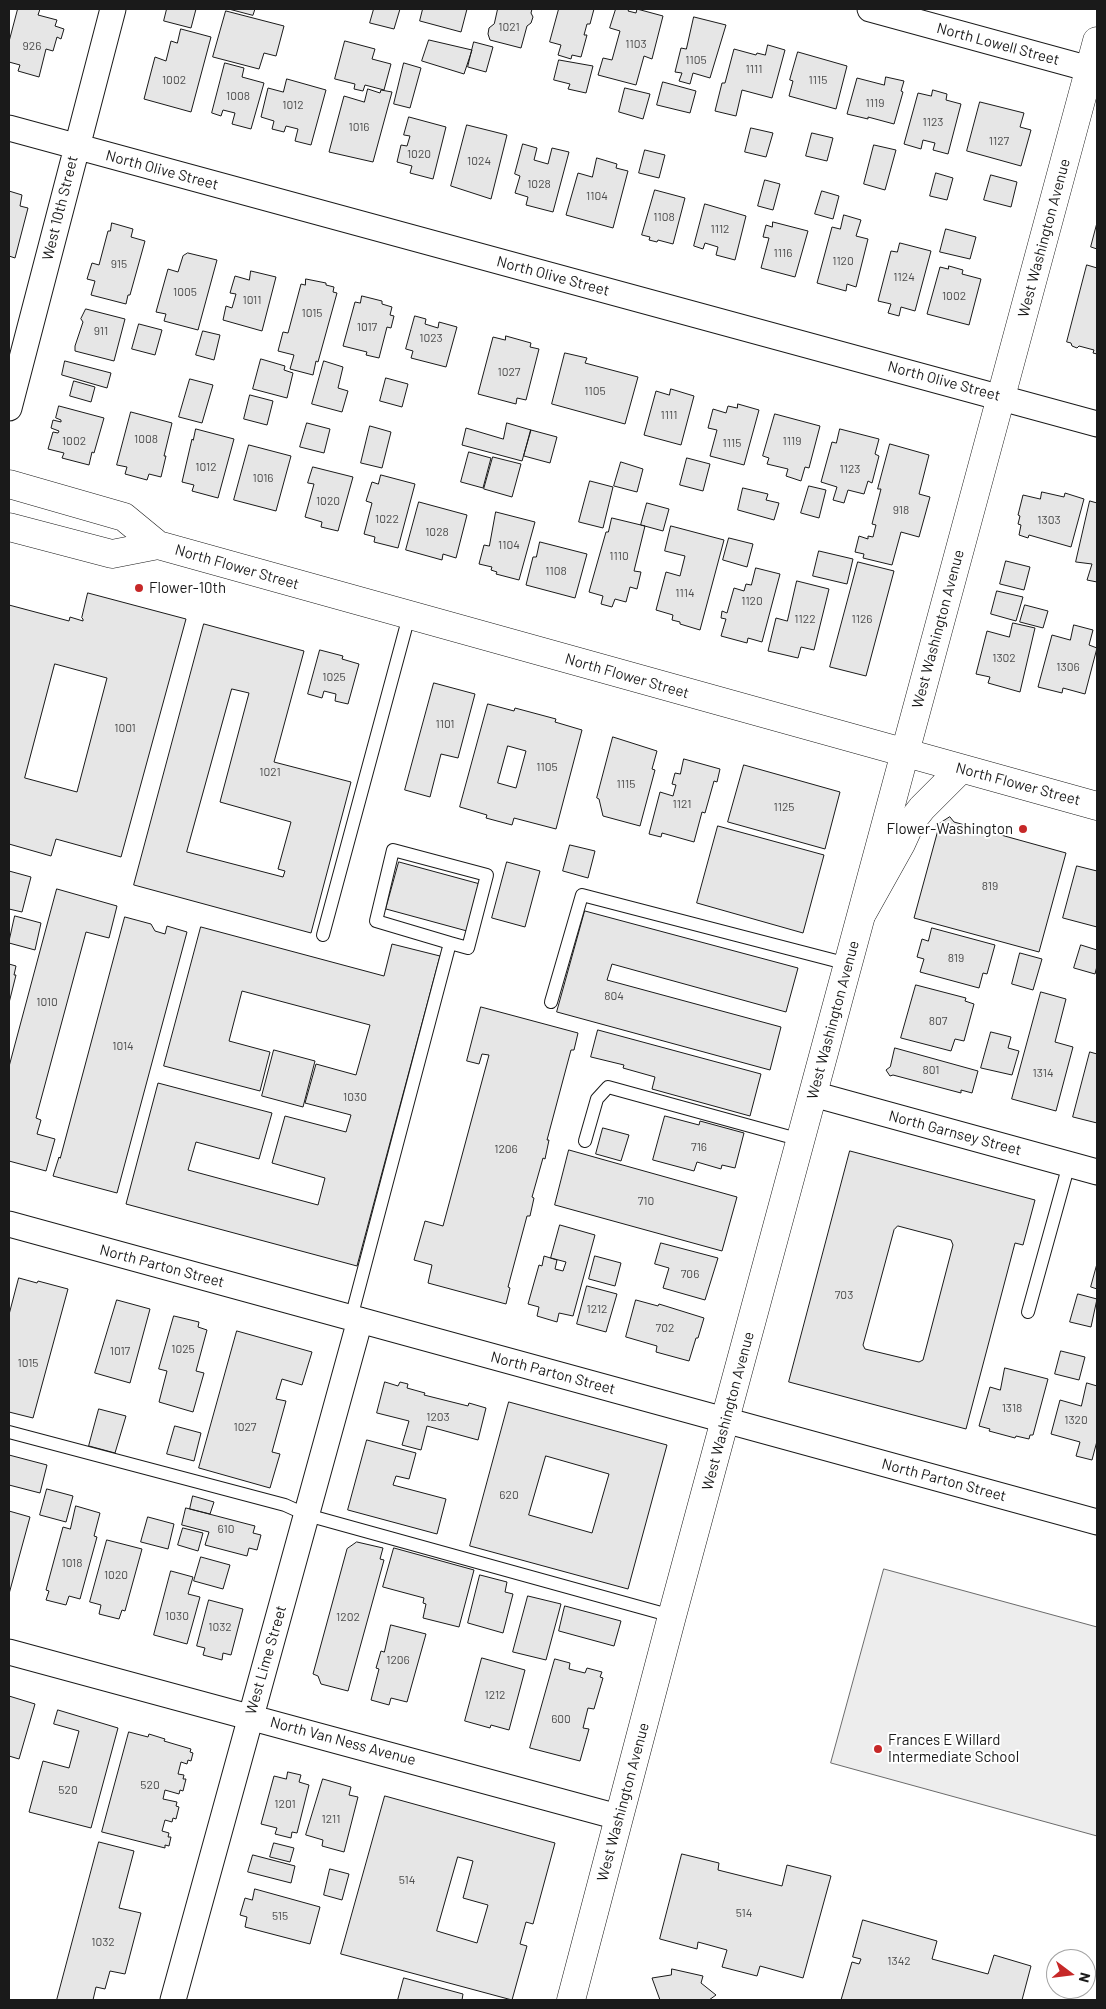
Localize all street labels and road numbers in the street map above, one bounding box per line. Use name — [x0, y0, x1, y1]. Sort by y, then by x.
street label: North Lowell Street — [935, 19, 1061, 69]
street label: North Olive Street — [104, 146, 220, 194]
street label: West 10th Street — [38, 154, 82, 262]
street label: West Washington Avenue — [1014, 157, 1074, 319]
street label: North Olive Street — [495, 252, 611, 300]
street label: North Olive Street — [886, 357, 1002, 405]
street label: North Flower Street — [173, 541, 301, 593]
street label: West Washington Avenue — [908, 548, 968, 710]
street label: North Flower Street — [563, 650, 691, 702]
street label: North Flower Street — [954, 759, 1082, 809]
street label: West Washington Avenue — [803, 939, 863, 1101]
street label: North Garnsey Street — [887, 1107, 1023, 1159]
street label: North Parton Street — [98, 1241, 226, 1291]
street label: West Washington Avenue — [698, 1330, 758, 1492]
street label: North Parton Street — [489, 1348, 617, 1398]
street label: North Parton Street — [880, 1455, 1008, 1505]
street label: West Lime Street — [242, 1603, 290, 1717]
street label: North Van Ness Avenue — [268, 1713, 418, 1769]
street label: West Washington Avenue — [593, 1721, 653, 1883]

